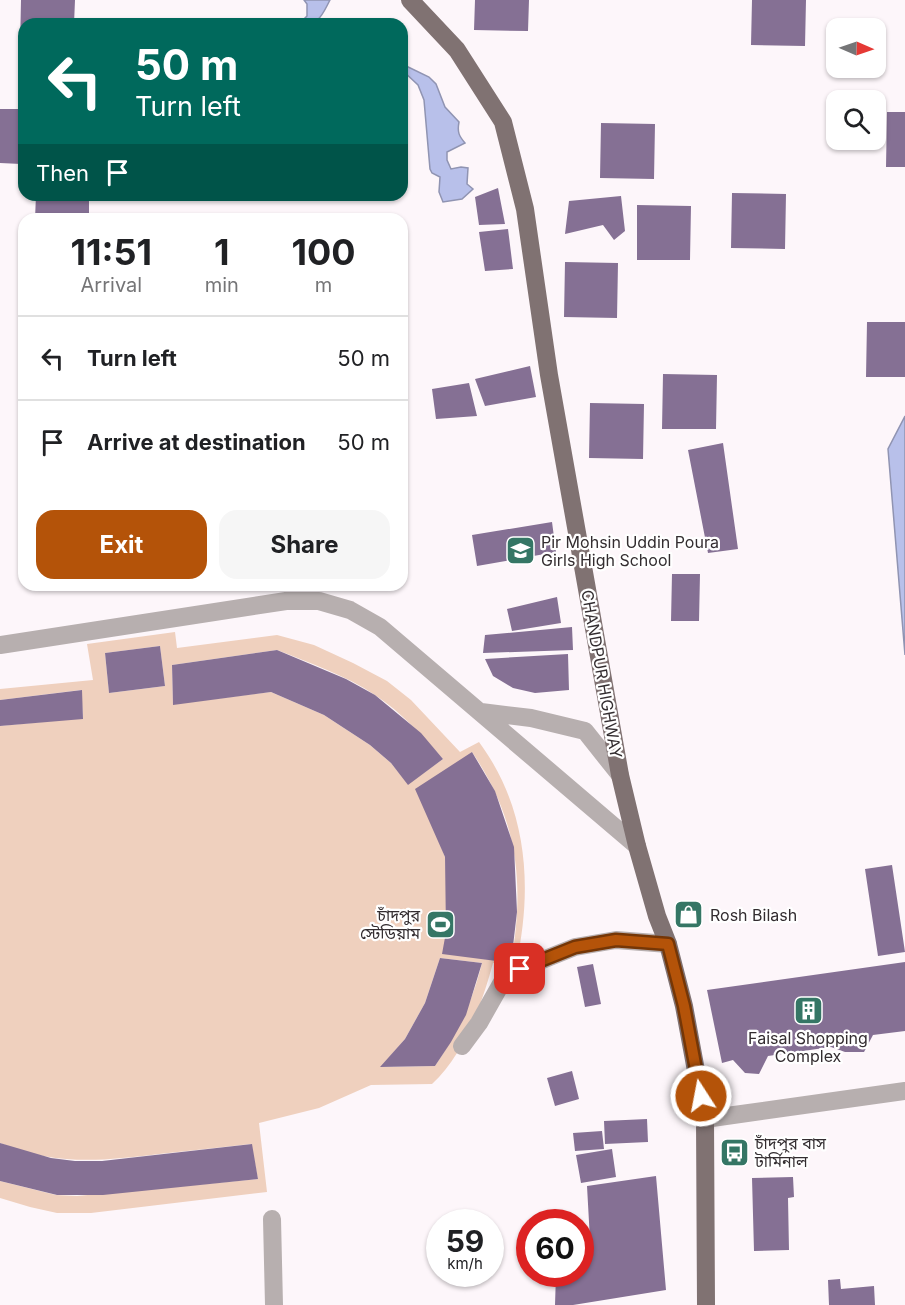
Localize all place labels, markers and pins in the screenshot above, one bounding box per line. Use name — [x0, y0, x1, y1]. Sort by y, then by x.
place label: Pir Mohsin Uddin Poura Girls High School — [541, 532, 719, 570]
school or university icon: Pir Mohsin Uddin Poura Girls High School — [504, 535, 536, 567]
shop icon: Rosh Bilash — [673, 899, 705, 931]
place label: চাঁদপুর স্টেডিয়াম — [360, 905, 420, 943]
place label: Rosh Bilash — [710, 905, 797, 925]
sports icon: চাঁদপুর স্টেডিয়াম — [425, 908, 457, 940]
pin — [494, 943, 545, 994]
building icon: Faisal Shopping Complex — [792, 994, 824, 1026]
place label: Faisal Shopping Complex — [748, 1028, 868, 1066]
place label: চাঁদপুর বাস টার্মিনাল — [754, 1133, 827, 1171]
bus stop icon: চাঁদপুর বাস টার্মিনাল — [718, 1136, 750, 1168]

